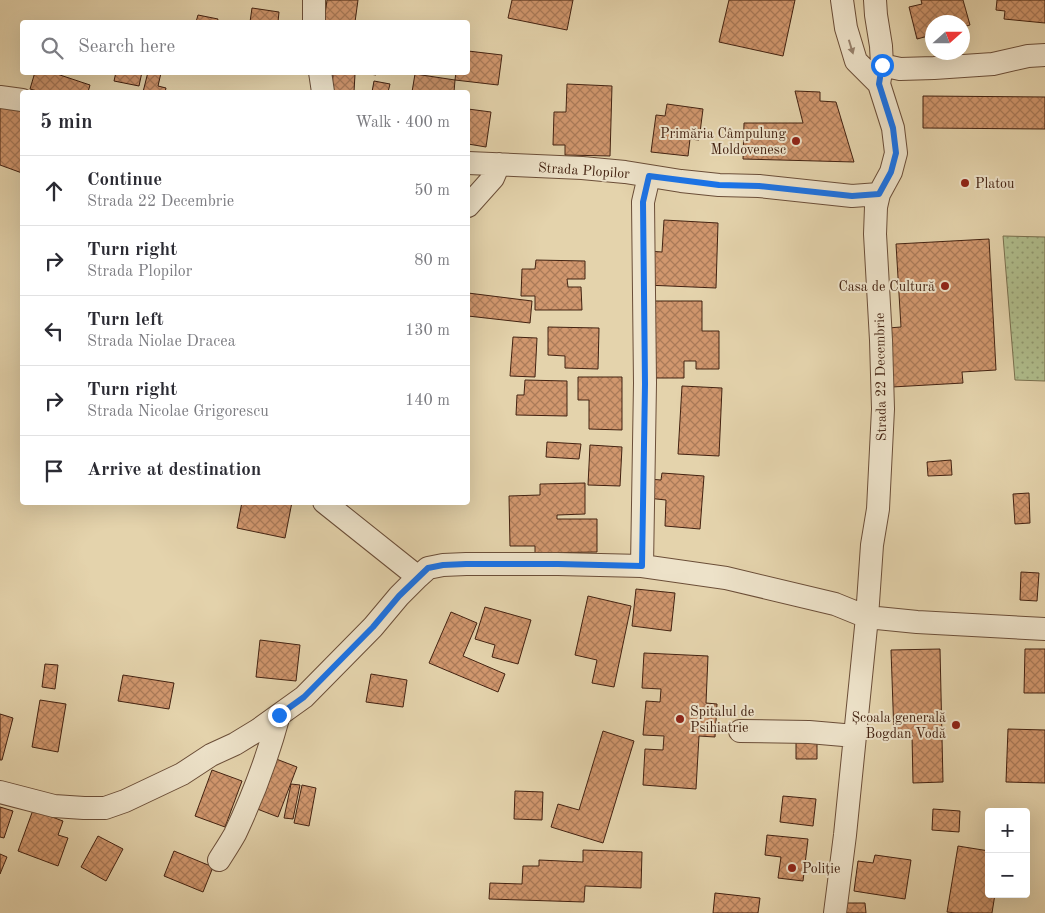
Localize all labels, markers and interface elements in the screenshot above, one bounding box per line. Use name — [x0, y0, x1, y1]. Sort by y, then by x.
north arrow — [925, 15, 970, 60]
search box — [20, 20, 470, 75]
icon: search — [38, 34, 66, 62]
text: Search here — [78, 38, 175, 57]
one-way arrow — [848, 39, 856, 54]
route start — [871, 54, 894, 77]
text: 5 min — [40, 112, 93, 133]
text: Walk · 400 m — [355, 115, 450, 131]
place label: Primăria Câmpulung Moldovenesc — [660, 127, 786, 157]
marker: Primăria Câmpulung Moldovenesc — [790, 135, 802, 147]
street label: Strada Plopilor — [537, 161, 631, 181]
text: Continue — [87, 171, 162, 190]
icon: ahead — [40, 177, 68, 205]
marker: Platou — [959, 177, 971, 189]
place label: Platou — [975, 177, 1015, 191]
text: 50 m — [414, 183, 450, 199]
text: Strada 22 Decembrie — [87, 194, 234, 210]
text: Turn right — [87, 241, 177, 260]
icon: right — [40, 247, 68, 275]
text: 80 m — [414, 253, 450, 269]
text: Strada Plopilor — [87, 264, 192, 280]
place label: Casa de Cultură — [838, 280, 935, 294]
marker: Casa de Cultură — [939, 280, 951, 292]
text: Turn left — [87, 311, 164, 330]
street label: Strada 22 Decembrie — [873, 313, 889, 441]
icon: left — [40, 317, 68, 345]
text: 130 m — [405, 323, 450, 339]
text: Strada Niolae Dracea — [87, 334, 236, 350]
text: Turn right — [87, 381, 177, 400]
icon: right — [40, 387, 68, 415]
text: 140 m — [405, 393, 450, 409]
text: Strada Nicolae Grigorescu — [87, 404, 269, 420]
icon: arrive — [40, 457, 68, 485]
text: Arrive at destination — [87, 461, 261, 480]
route end — [268, 704, 291, 727]
place label: Spitalul de Psihiatrie — [690, 705, 754, 735]
place label: Școala generală Bogdan Vodă — [851, 711, 946, 741]
marker: Spitalul de Psihiatrie — [674, 713, 686, 725]
marker: Școala generală Bogdan Vodă — [950, 719, 962, 731]
map controls — [985, 808, 1030, 898]
button: + — [985, 808, 1030, 853]
button: − — [985, 853, 1030, 898]
marker: Poliție — [786, 862, 798, 874]
place label: Poliție — [802, 862, 840, 876]

